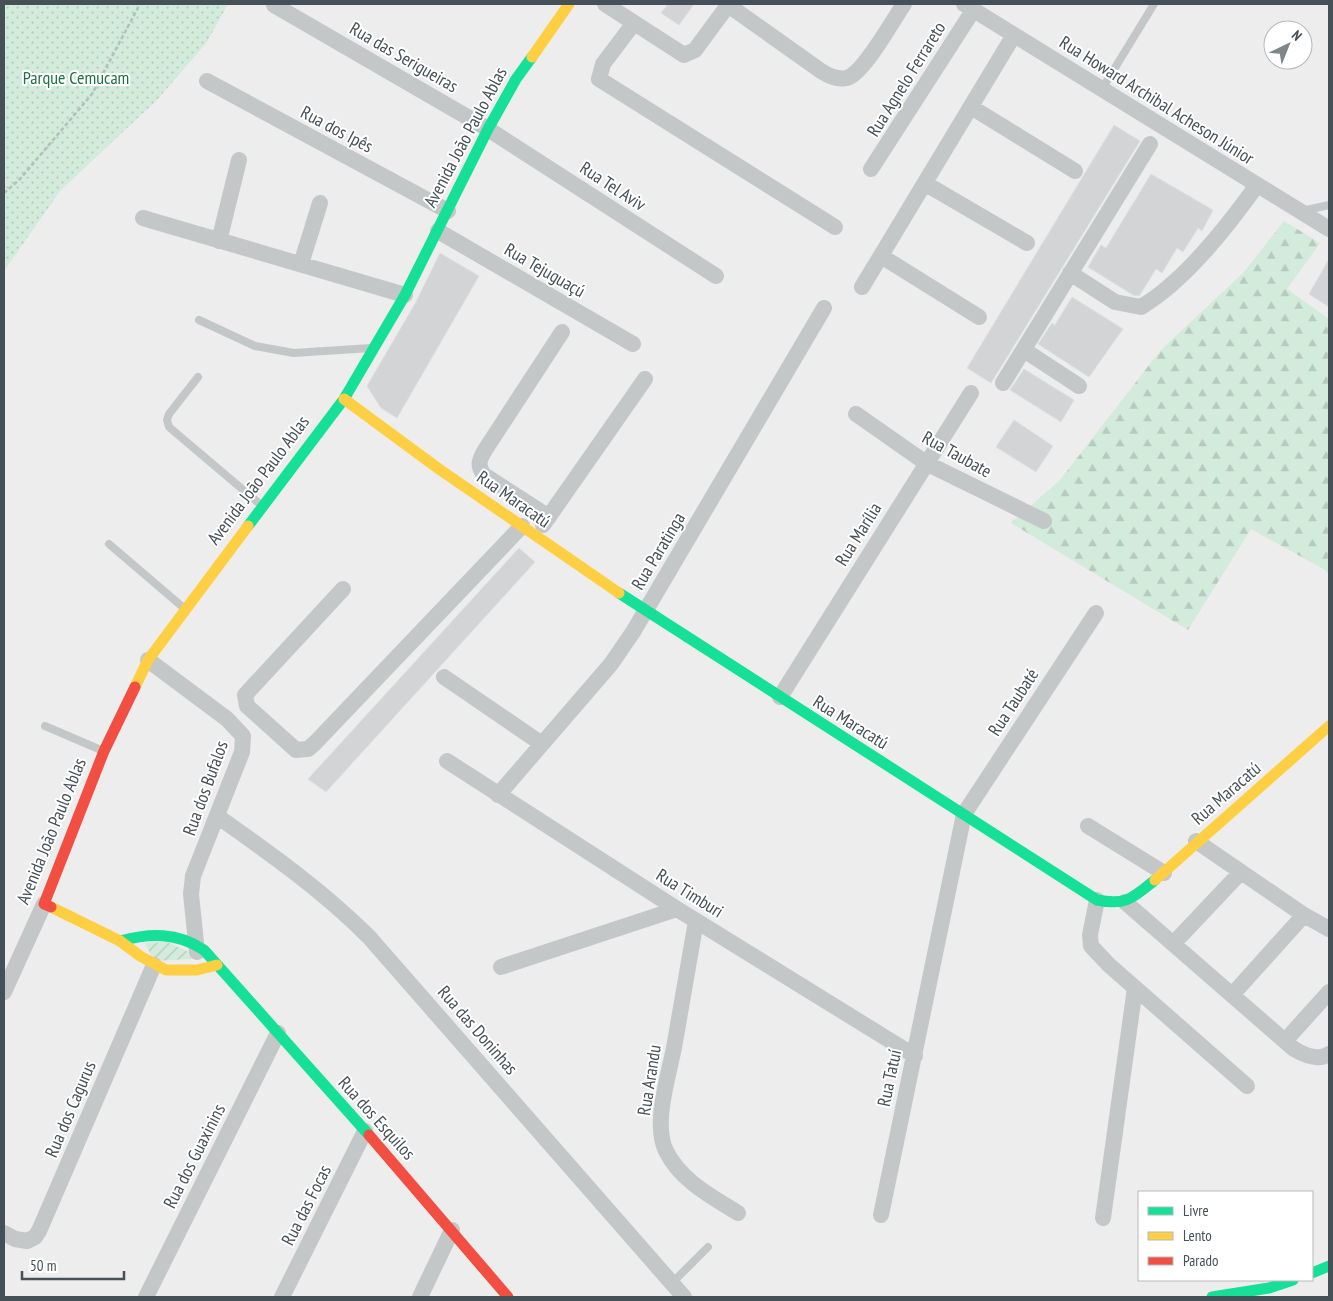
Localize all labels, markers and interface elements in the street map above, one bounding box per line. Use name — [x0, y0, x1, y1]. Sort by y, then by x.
street label: Rua das Serigueiras — [346, 17, 462, 97]
street label: Rua Agnelo Ferrareto — [862, 17, 951, 141]
north arrow — [1263, 20, 1313, 70]
text: N — [1288, 26, 1306, 45]
street label: Rua Howard Archibal Acheson Júnior — [1055, 31, 1259, 169]
street label: Avenida João Paulo Ablas — [418, 63, 512, 211]
park label: Parque Cemucam — [23, 66, 129, 89]
street label: Rua dos Ipês — [297, 100, 377, 158]
street label: Rua Tel Aviv — [576, 156, 650, 216]
street label: Rua Tejuguaçú — [501, 238, 589, 302]
street label: Avenida João Paulo Ablas — [202, 411, 314, 549]
street label: Rua Taubate — [918, 426, 996, 482]
street label: Rua Maracatú — [473, 465, 555, 533]
street label: Rua Marília — [830, 498, 886, 570]
street label: Rua Paratinga — [626, 508, 690, 594]
street label: Rua Taubaté — [983, 664, 1043, 740]
street label: Rua Maracatú — [809, 690, 893, 754]
street label: Rua dos Bufalos — [177, 738, 233, 838]
street label: Avenida João Paulo Ablas — [11, 755, 91, 907]
street label: Rua Maracatú — [1187, 757, 1265, 829]
street label: Rua Timburi — [652, 863, 728, 923]
street label: Rua das Doninhas — [433, 981, 523, 1079]
street label: Rua Arandu — [632, 1043, 666, 1117]
street label: Rua Tatuí — [872, 1047, 906, 1108]
street label: Rua dos Cagurus — [39, 1057, 101, 1161]
street label: Rua dos Esquilos — [334, 1072, 420, 1164]
street label: Rua dos Guaxinins — [158, 1100, 230, 1212]
street label: Rua das Focas — [276, 1161, 336, 1249]
legend — [1138, 1191, 1313, 1281]
text: Livre — [1183, 1201, 1209, 1220]
text: Lento — [1183, 1226, 1212, 1245]
scale bar — [22, 1248, 125, 1280]
text: Parado — [1183, 1251, 1218, 1270]
text: 50 m — [30, 1256, 56, 1275]

